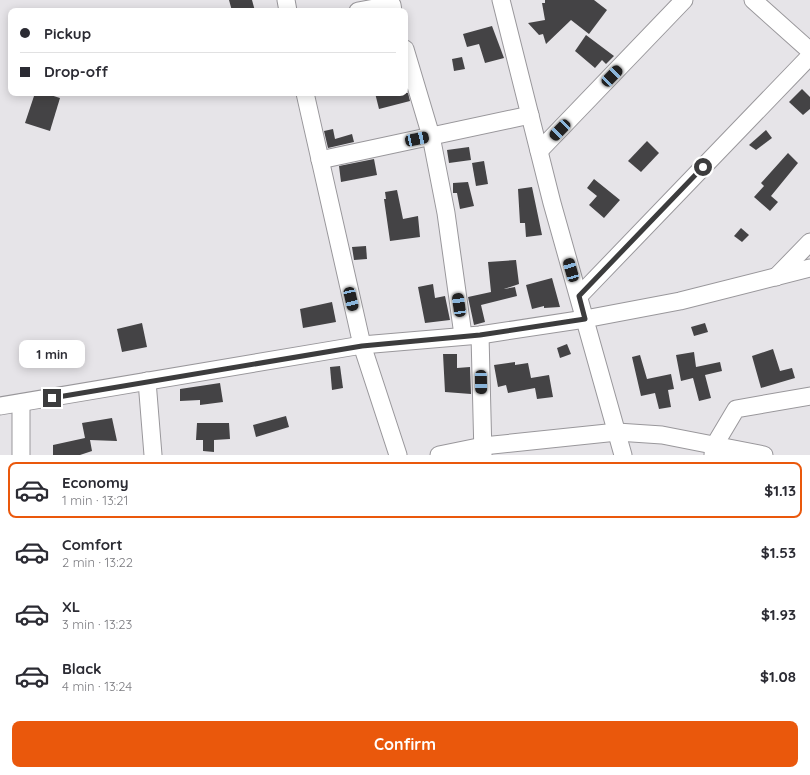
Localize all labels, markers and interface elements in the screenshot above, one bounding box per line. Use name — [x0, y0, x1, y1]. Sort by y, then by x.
text: Pickup — [44, 24, 91, 43]
text: Drop-off — [44, 62, 108, 81]
car — [599, 63, 625, 89]
car — [547, 117, 573, 143]
car — [404, 131, 430, 147]
route start — [694, 158, 712, 176]
car — [562, 257, 580, 283]
car — [342, 286, 360, 312]
car — [451, 292, 467, 318]
callout: 1 min — [19, 340, 85, 368]
text: 1 min — [36, 346, 68, 362]
car — [475, 370, 487, 394]
route end — [43, 389, 61, 407]
icon: car — [14, 472, 50, 508]
text: Economy — [62, 473, 129, 492]
text: $1.13 — [764, 481, 796, 500]
text: 1 min · 13:21 — [62, 492, 128, 508]
icon: car — [14, 534, 50, 570]
text: Comfort — [62, 535, 123, 554]
text: $1.53 — [761, 543, 796, 562]
text: 2 min · 13:22 — [62, 554, 133, 570]
icon: car — [14, 596, 50, 632]
text: XL — [62, 597, 80, 616]
text: $1.93 — [761, 605, 796, 624]
text: 3 min · 13:23 — [62, 616, 132, 632]
icon: car — [14, 658, 50, 694]
text: Black — [62, 659, 102, 678]
text: $1.08 — [760, 667, 796, 686]
text: 4 min · 13:24 — [62, 678, 132, 694]
button: Confirm — [12, 721, 798, 767]

